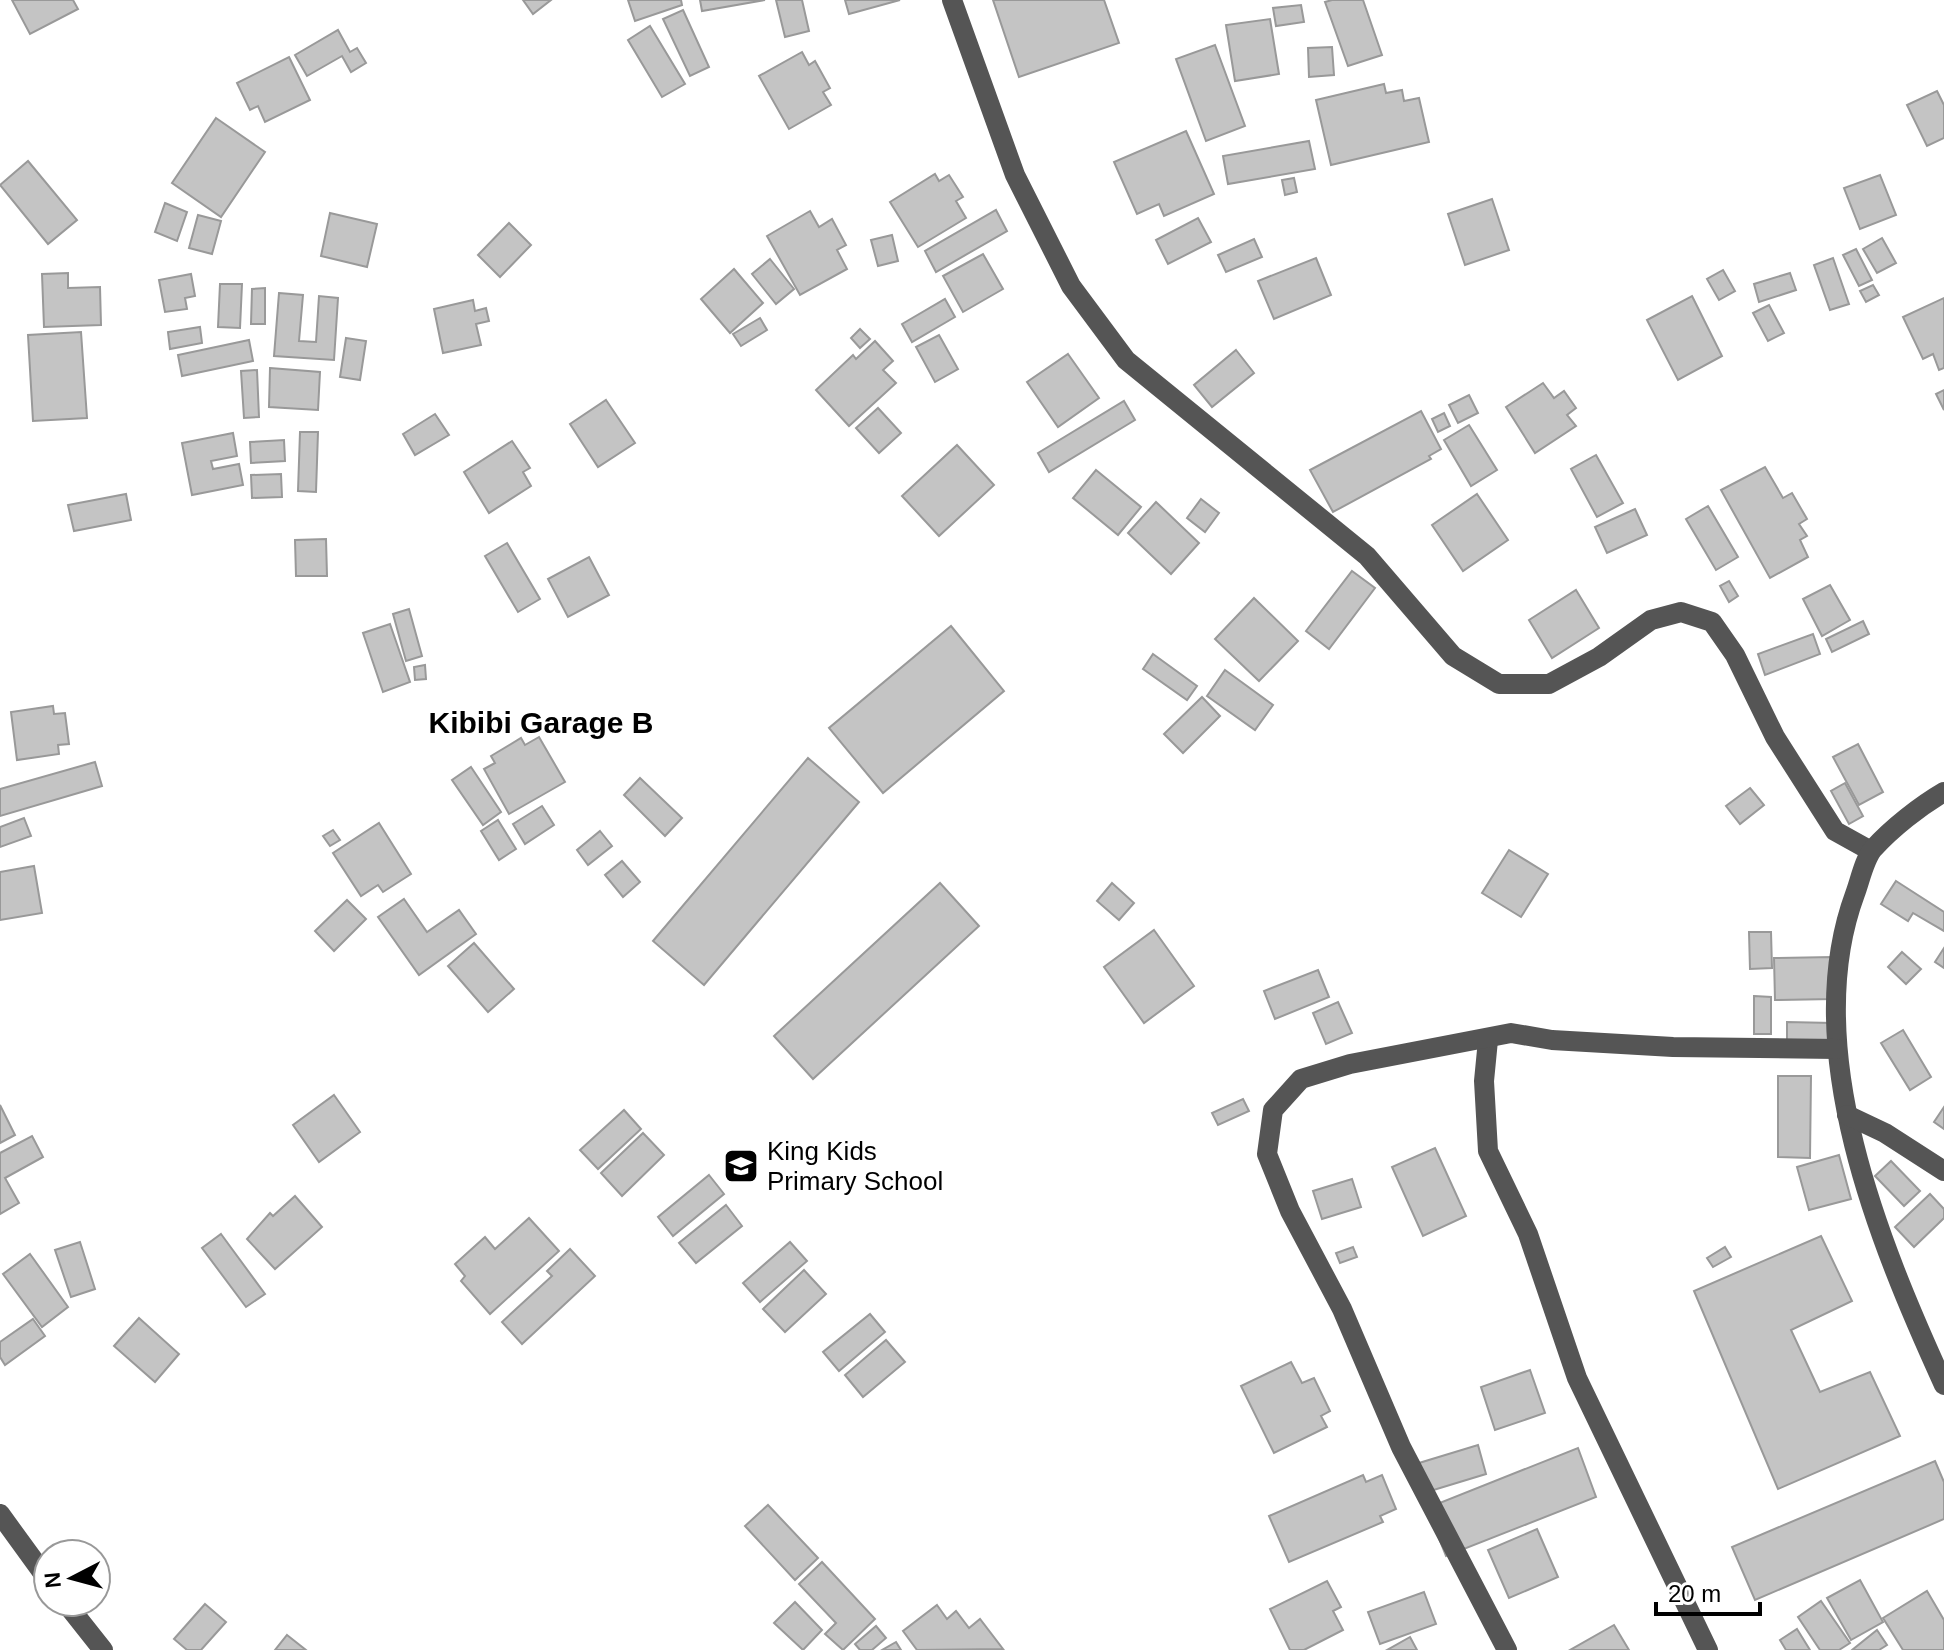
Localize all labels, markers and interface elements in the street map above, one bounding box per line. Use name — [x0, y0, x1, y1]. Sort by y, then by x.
district label: Kibibi Garage B — [428, 706, 654, 739]
place label: King Kids Primary School — [767, 1136, 943, 1196]
school or university icon: King Kids Primary School — [722, 1147, 760, 1185]
north arrow — [32, 1538, 112, 1618]
scale bar — [1656, 1566, 1760, 1616]
text: N — [39, 1571, 66, 1589]
text: 20 m — [1668, 1580, 1721, 1607]

